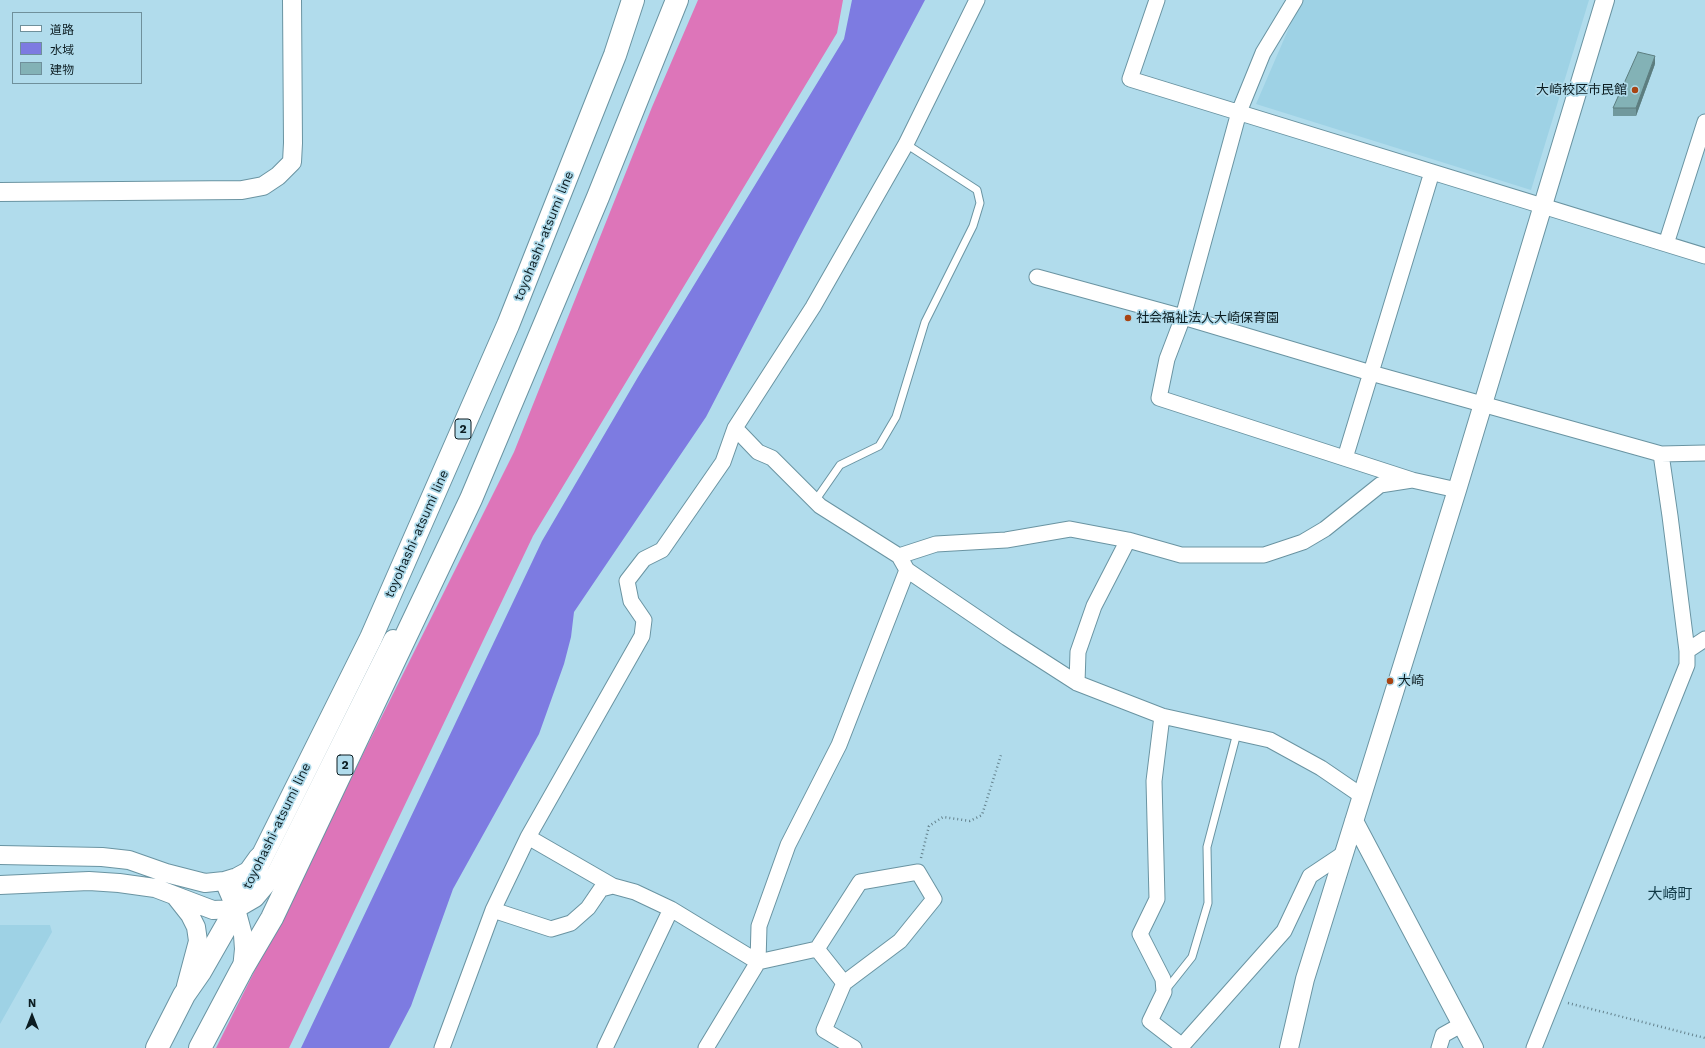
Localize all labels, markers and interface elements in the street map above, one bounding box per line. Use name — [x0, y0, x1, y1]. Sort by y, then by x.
legend — [12, 12, 142, 84]
text: 道路 — [50, 23, 74, 37]
text: 水域 — [50, 43, 74, 57]
text: 建物 — [50, 63, 74, 77]
place label: 大崎校区市民館 — [1536, 82, 1627, 98]
marker: 大崎校区市民館 — [1630, 85, 1640, 95]
street label: toyohashi-atsumi line — [511, 169, 577, 303]
place label: 社会福祉法人大崎保育園 — [1136, 310, 1279, 326]
marker: 社会福祉法人大崎保育園 — [1123, 313, 1133, 323]
road number: 2 — [455, 419, 471, 439]
street label: toyohashi-atsumi line — [382, 468, 452, 600]
place label: 大崎 — [1398, 673, 1424, 689]
marker: 大崎 — [1385, 676, 1395, 686]
road number: 2 — [337, 755, 353, 775]
street label: toyohashi-atsumi line — [240, 760, 314, 892]
district label: 大崎町 — [1648, 886, 1692, 904]
north arrow — [12, 996, 52, 1036]
text: N — [28, 997, 36, 1010]

